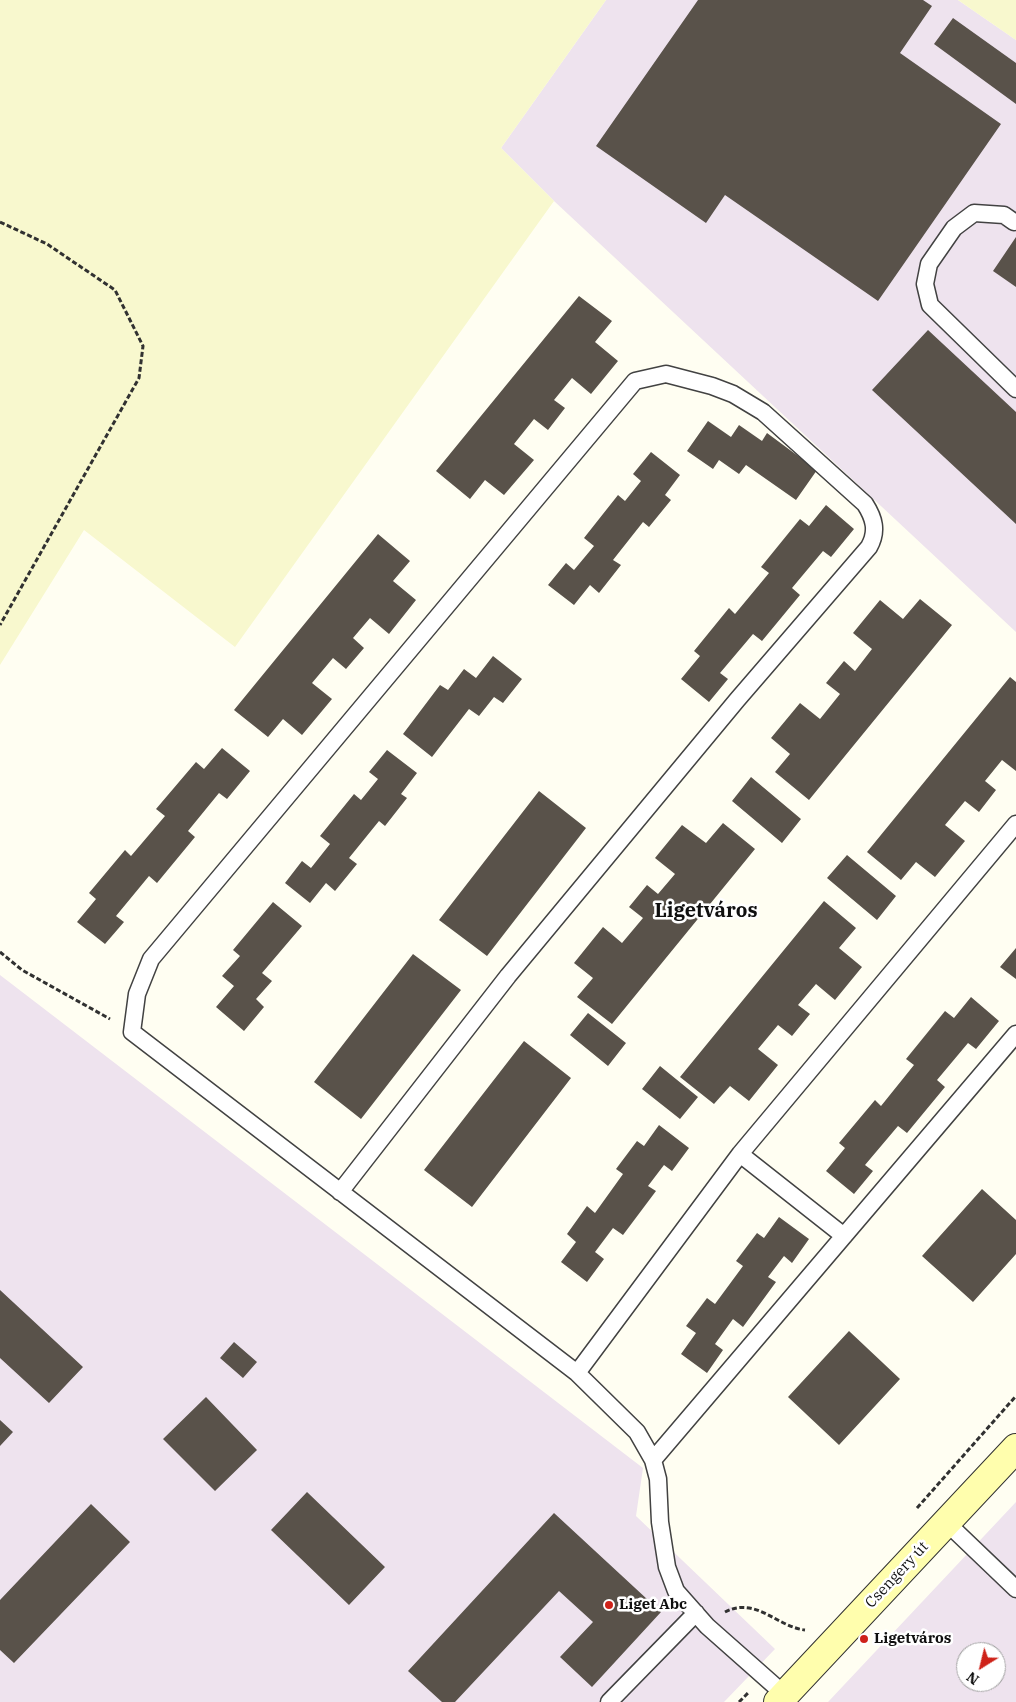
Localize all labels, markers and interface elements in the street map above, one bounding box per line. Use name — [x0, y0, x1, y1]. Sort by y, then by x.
district label: Ligetváros — [654, 899, 758, 923]
street label: Csengery út — [862, 1538, 932, 1612]
place label: Liget Abc — [619, 1596, 687, 1614]
marker: Liget Abc — [603, 1599, 615, 1611]
place label: Ligetváros — [874, 1630, 951, 1648]
marker: Ligetváros — [858, 1633, 870, 1645]
north arrow — [956, 1642, 1006, 1692]
text: N — [963, 1668, 983, 1689]

